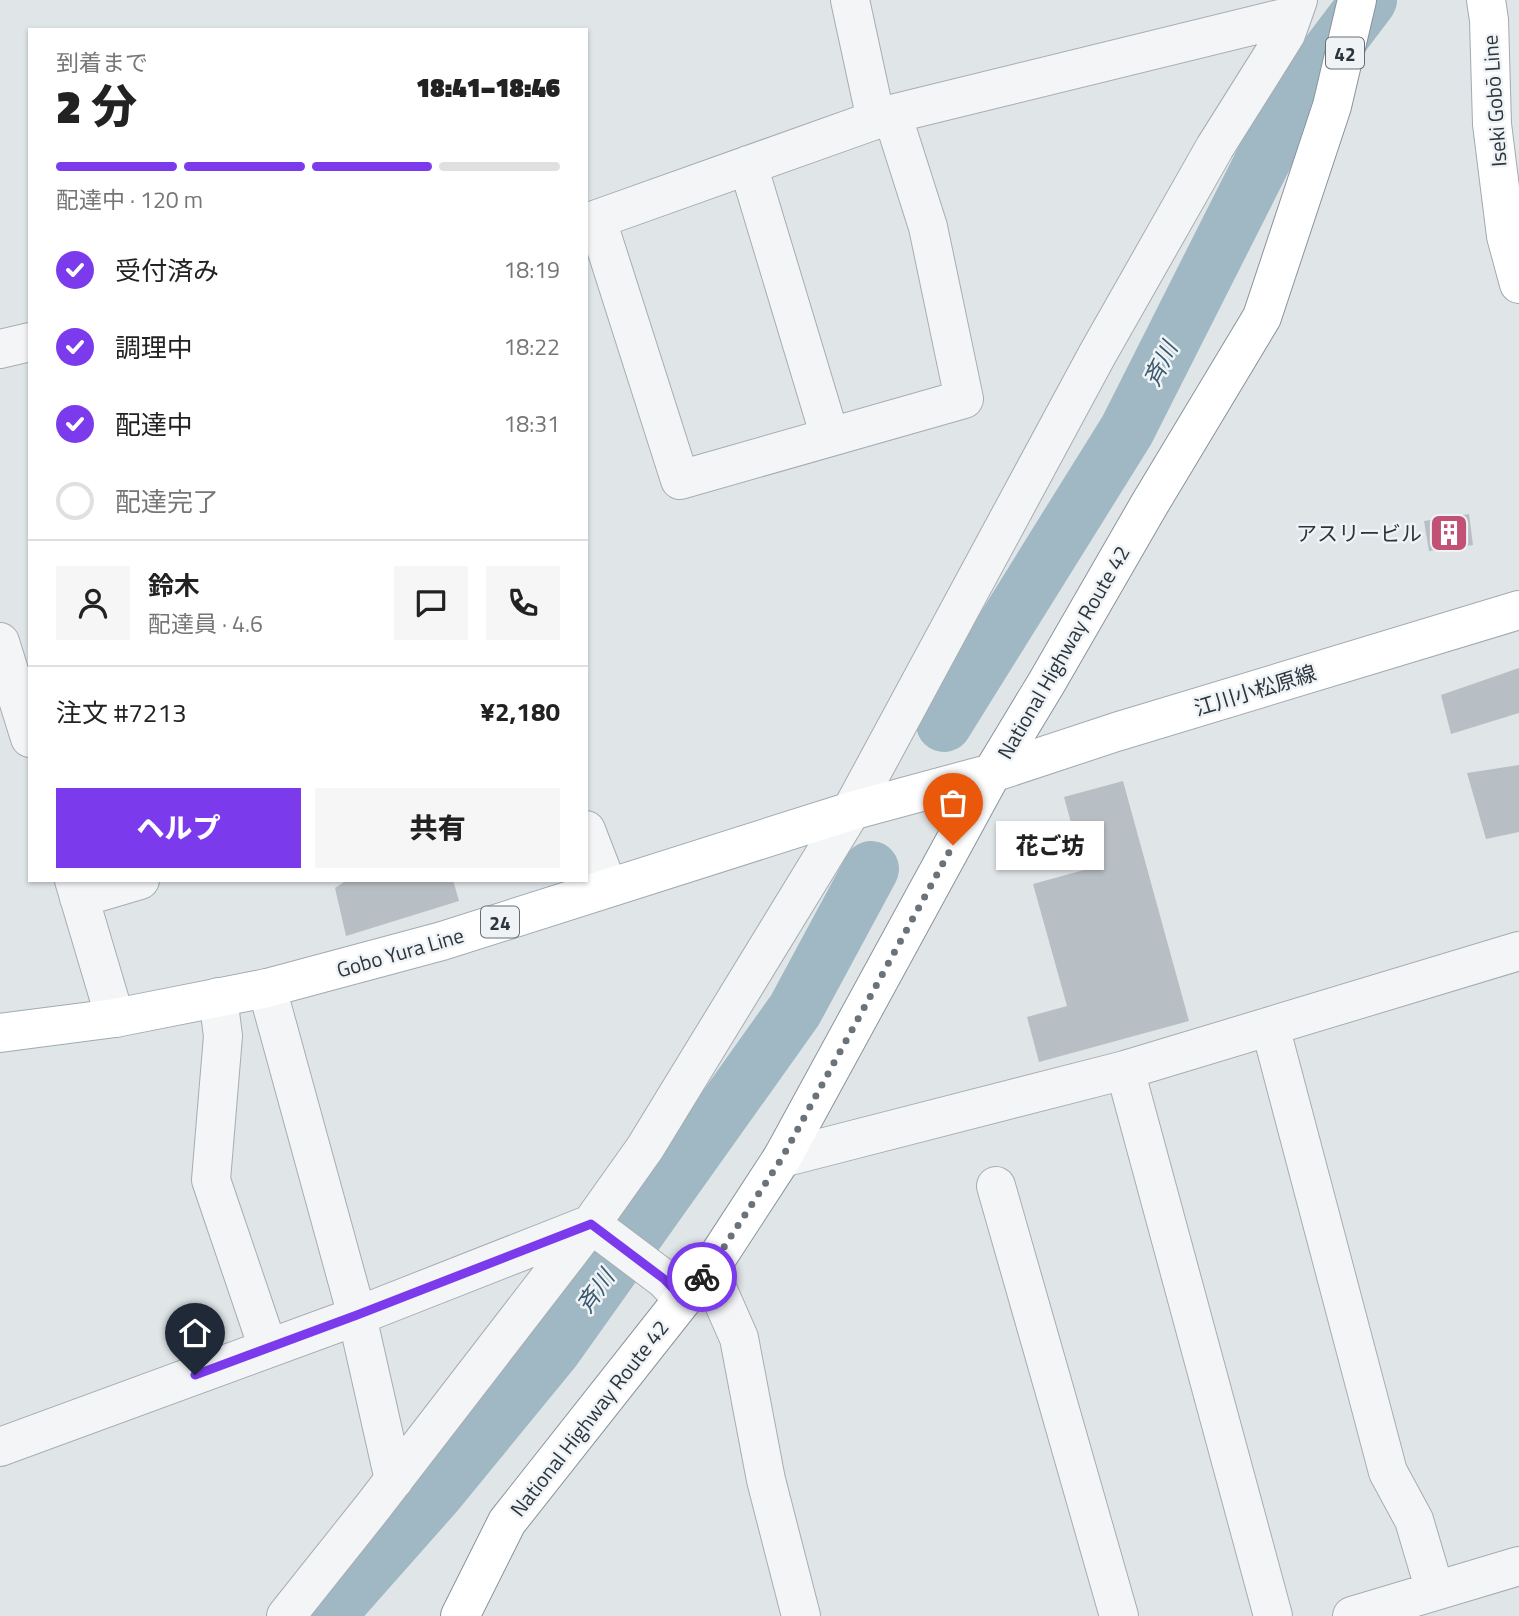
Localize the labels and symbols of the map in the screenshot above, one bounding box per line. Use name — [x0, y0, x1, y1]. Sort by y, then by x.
street label: Iseki Gobō Line — [1473, 34, 1515, 168]
road number: 42 — [1326, 38, 1364, 68]
water label: 斉川 — [1134, 333, 1187, 392]
building icon: アスリービル — [1428, 512, 1470, 554]
place label: アスリービル — [1296, 517, 1422, 549]
street label: National Highway Route 42 — [989, 539, 1137, 765]
street label: 江川小松原線 — [1190, 656, 1320, 724]
pin — [923, 773, 983, 845]
callout: 花ご坊 — [995, 820, 1104, 870]
road number: 24 — [481, 906, 519, 938]
street label: Gobo Yura Line — [333, 919, 467, 985]
courier — [667, 1242, 737, 1312]
water label: 斉川 — [567, 1260, 624, 1320]
pin — [165, 1303, 225, 1375]
street label: National Highway Route 42 — [502, 1313, 676, 1523]

